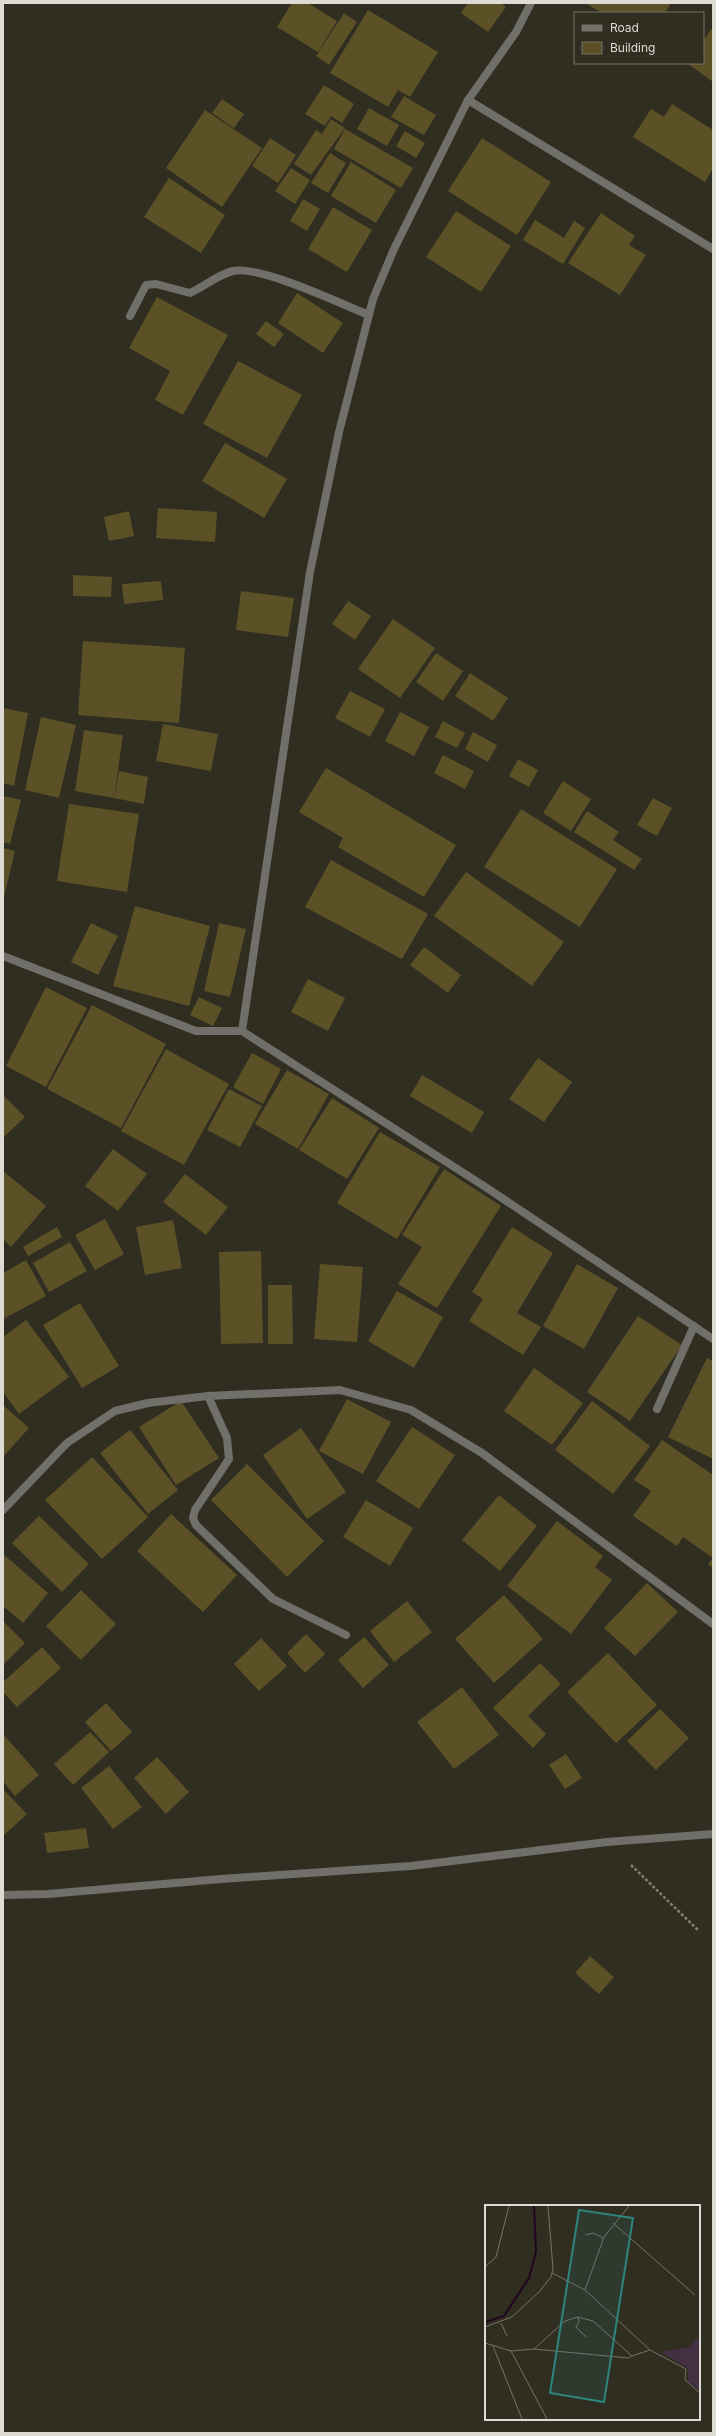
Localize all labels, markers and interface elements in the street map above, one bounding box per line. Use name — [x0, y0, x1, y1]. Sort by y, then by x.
legend — [574, 12, 704, 64]
text: Road — [610, 20, 639, 35]
text: Building — [610, 40, 655, 55]
inset map — [485, 2205, 700, 2420]

